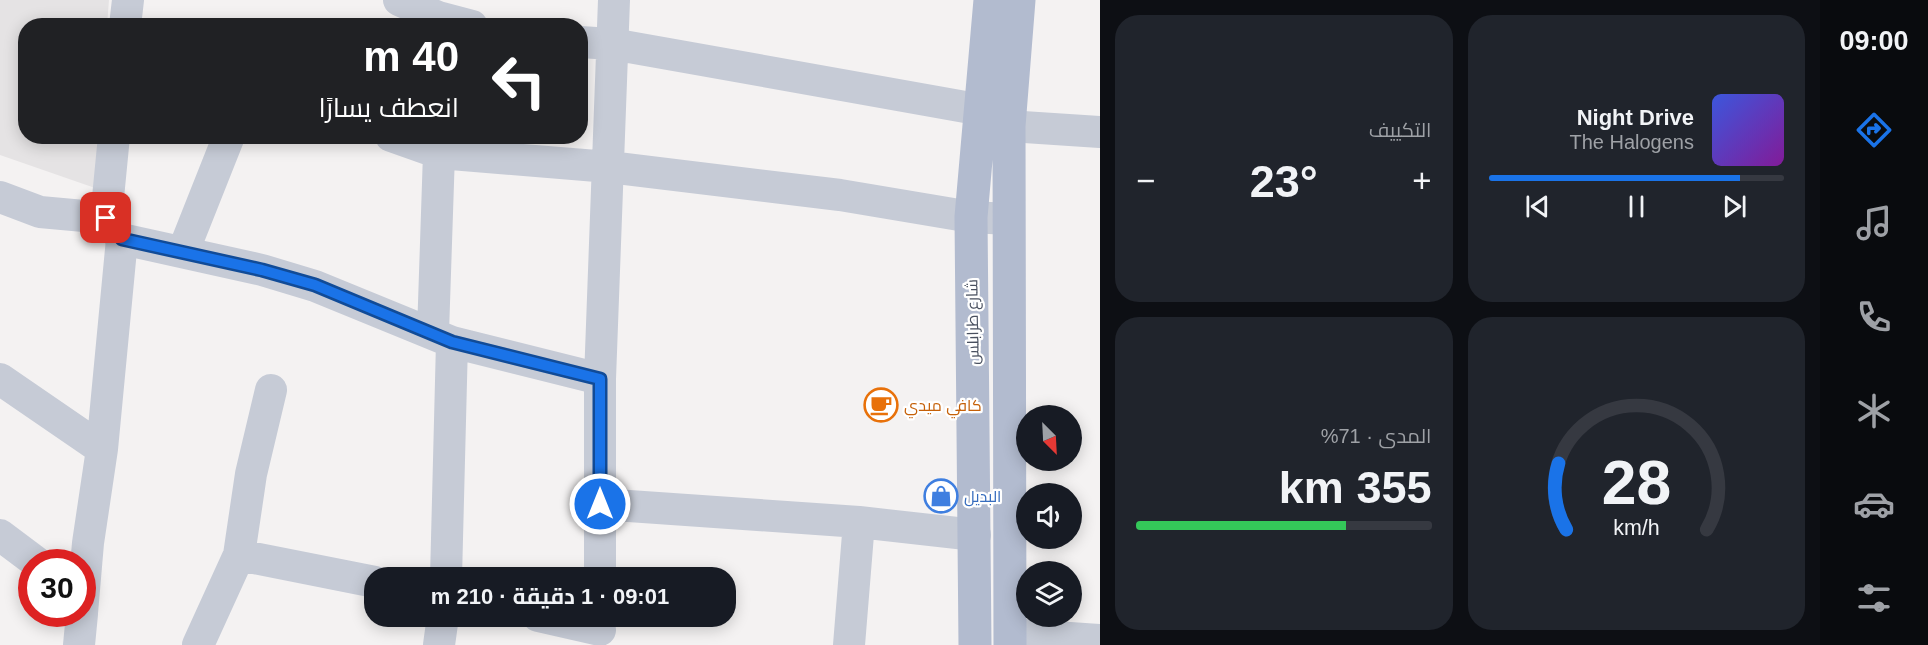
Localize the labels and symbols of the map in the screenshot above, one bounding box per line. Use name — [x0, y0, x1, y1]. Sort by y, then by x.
pin — [80, 192, 131, 243]
street label: شارع طرابلس — [963, 279, 985, 365]
cafe icon: كافي ميدي — [863, 387, 899, 423]
place label: كافي ميدي — [904, 397, 982, 419]
north arrow — [1016, 405, 1082, 471]
position arrow — [568, 472, 632, 536]
shop icon: البديل — [923, 478, 959, 514]
place label: البديل — [964, 488, 1001, 507]
speed limit sign: 30 — [18, 549, 96, 627]

